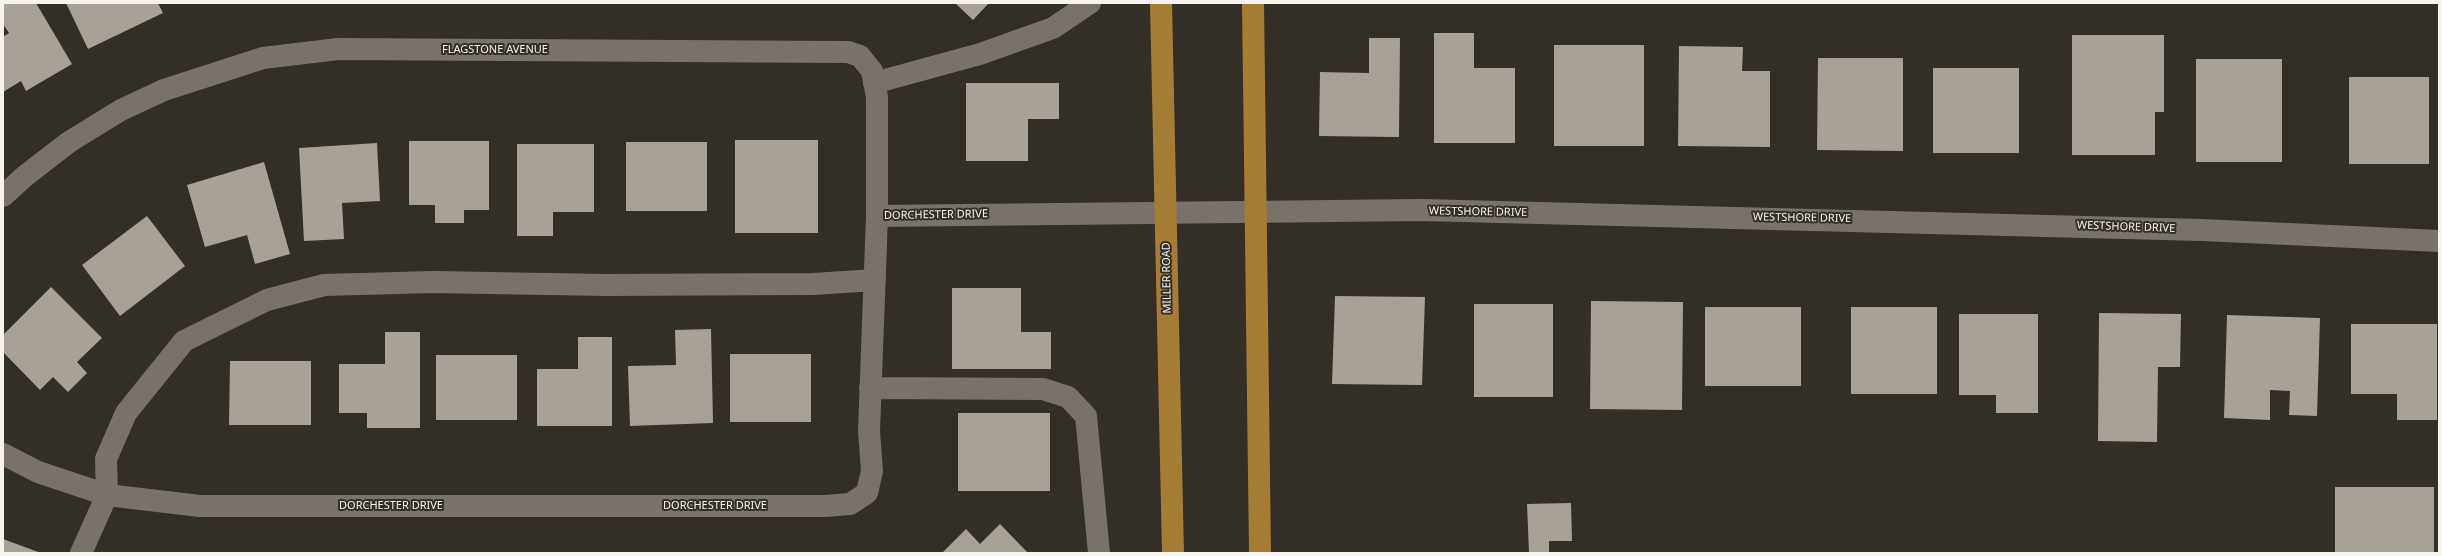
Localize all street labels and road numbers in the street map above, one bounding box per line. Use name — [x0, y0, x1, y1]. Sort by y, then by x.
street label: FLAGSTONE AVENUE — [442, 43, 548, 57]
street label: WESTSHORE DRIVE — [1429, 205, 1527, 219]
street label: DORCHESTER DRIVE — [884, 207, 988, 223]
street label: WESTSHORE DRIVE — [1753, 211, 1851, 225]
street label: WESTSHORE DRIVE — [2077, 219, 2175, 235]
street label: MILLER ROAD — [1160, 242, 1174, 314]
street label: DORCHESTER DRIVE — [339, 499, 443, 513]
street label: DORCHESTER DRIVE — [663, 499, 767, 513]

